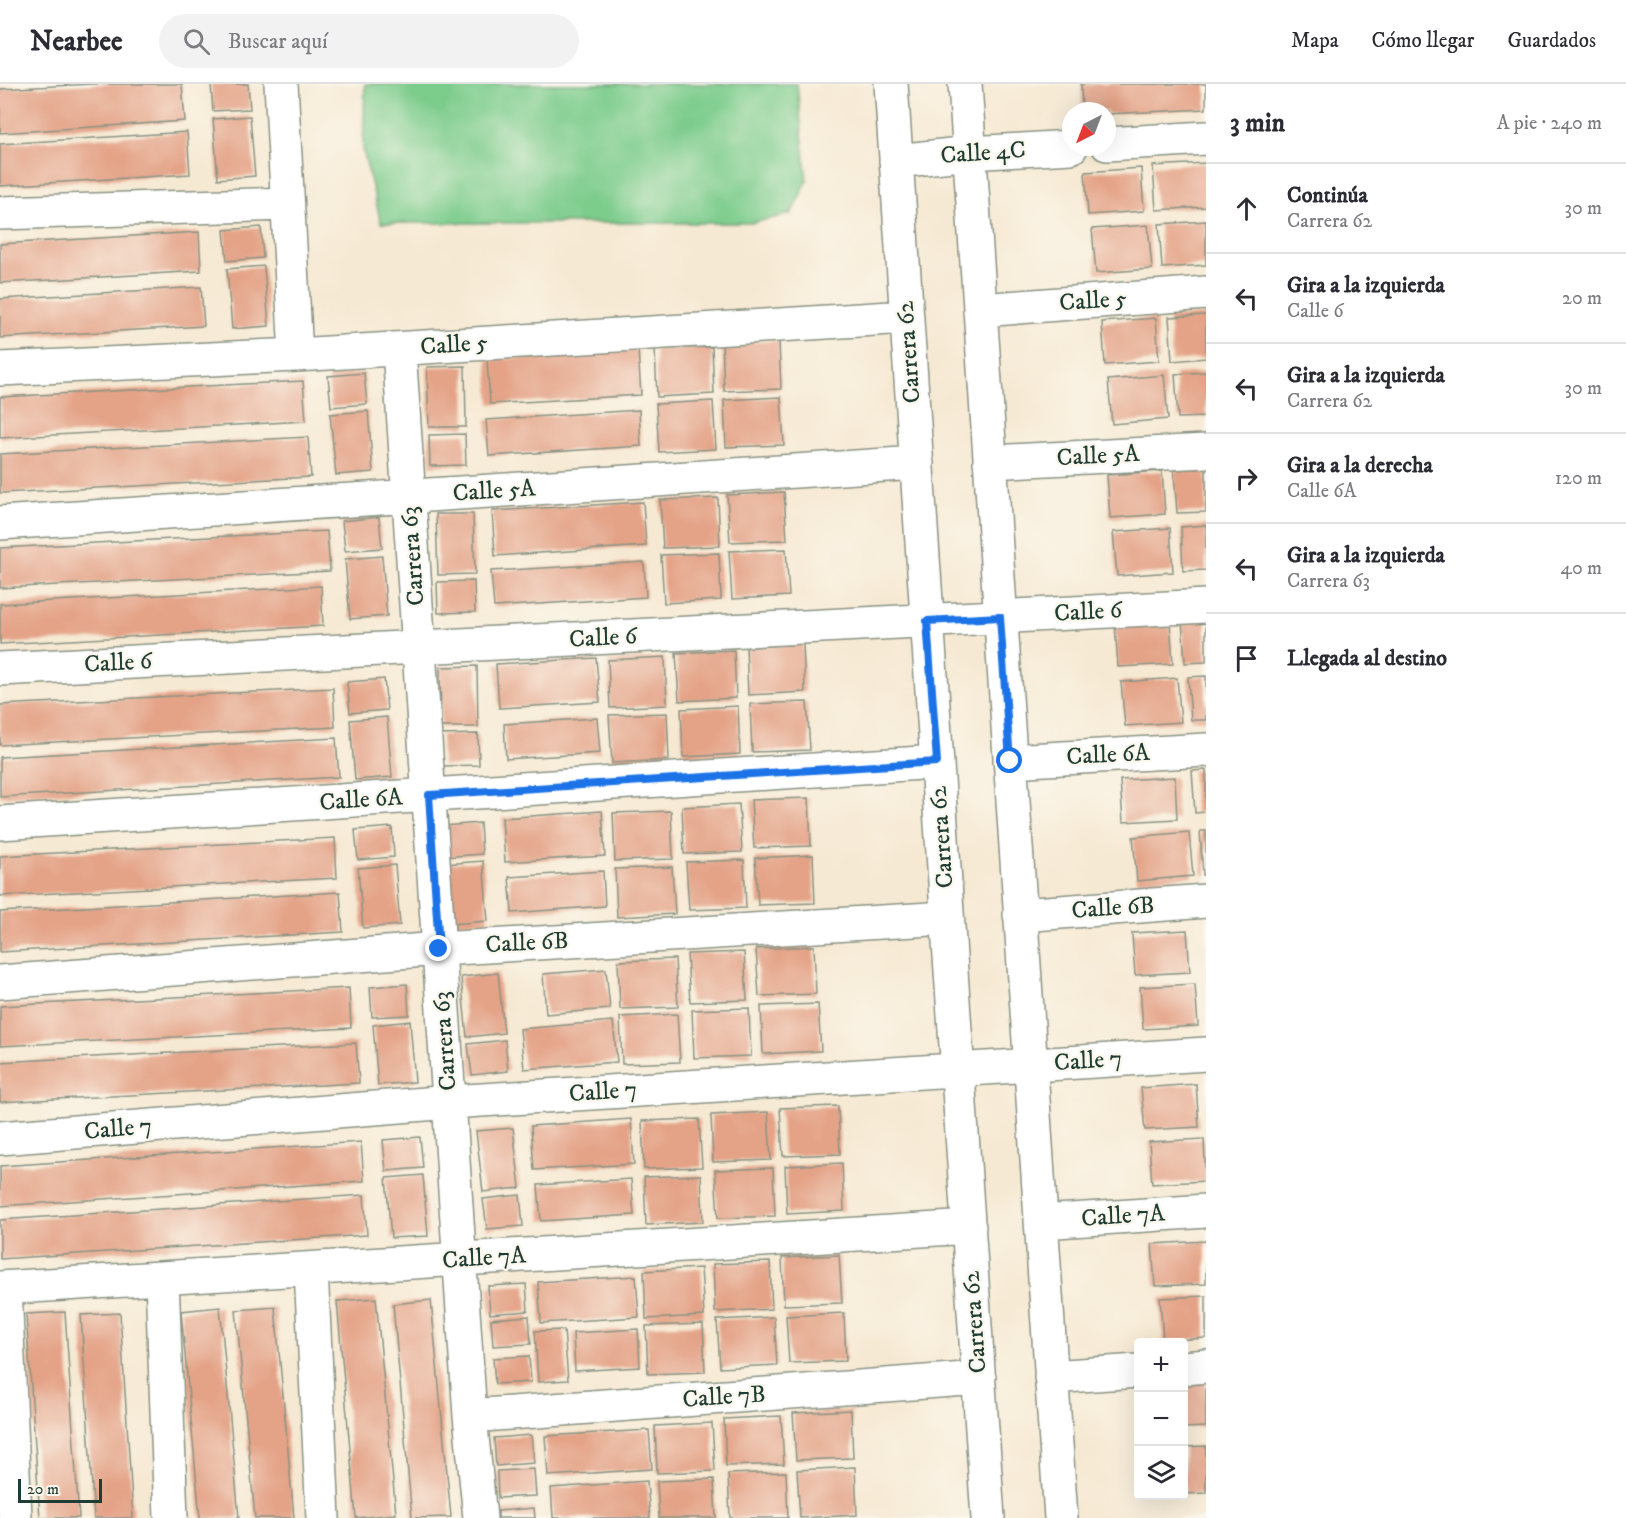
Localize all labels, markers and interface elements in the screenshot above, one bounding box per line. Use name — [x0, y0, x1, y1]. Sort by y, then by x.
search box — [159, 14, 579, 68]
text: Nearbee — [30, 24, 123, 59]
icon: search — [180, 25, 213, 58]
text: Buscar aquí — [228, 28, 328, 55]
text: Mapa — [1291, 28, 1339, 54]
text: Cómo llegar — [1372, 28, 1474, 54]
text: Guardados — [1507, 28, 1596, 54]
north arrow — [1062, 102, 1116, 156]
text: 3 min — [1230, 107, 1285, 140]
text: A pie · 240 m — [1497, 111, 1602, 136]
street label: Calle 4C — [939, 135, 1027, 171]
text: Continúa — [1287, 182, 1368, 209]
icon: ahead — [1230, 192, 1263, 225]
text: 30 m — [1564, 196, 1602, 221]
text: Carrera 62 — [1287, 209, 1372, 234]
text: Gira a la izquierda — [1287, 272, 1445, 299]
icon: left — [1230, 282, 1263, 315]
street label: Calle 5 — [1058, 284, 1128, 318]
text: 20 m — [1562, 286, 1602, 311]
text: Calle 6 — [1287, 299, 1344, 324]
street label: Carrera 62 — [890, 300, 928, 404]
street label: Calle 5 — [419, 328, 489, 362]
text: Gira a la izquierda — [1287, 362, 1445, 389]
icon: left — [1230, 372, 1263, 405]
text: 30 m — [1564, 376, 1602, 401]
text: Carrera 62 — [1287, 389, 1372, 414]
street label: Calle 5A — [1056, 439, 1141, 473]
text: Gira a la derecha — [1287, 452, 1433, 479]
icon: right — [1230, 462, 1263, 495]
text: 120 m — [1555, 466, 1602, 491]
street label: Calle 5A — [452, 473, 537, 509]
text: Calle 6A — [1287, 479, 1356, 504]
street label: Carrera 63 — [395, 505, 431, 607]
text: Gira a la izquierda — [1287, 542, 1445, 569]
icon: left — [1230, 552, 1263, 585]
text: 40 m — [1560, 556, 1602, 581]
text: Carrera 63 — [1287, 569, 1370, 594]
street label: Calle 6 — [1053, 595, 1124, 629]
street label: Calle 6 — [568, 621, 639, 655]
icon: arrive — [1230, 642, 1263, 675]
text: Llegada al destino — [1287, 645, 1447, 672]
street label: Calle 6 — [83, 646, 154, 680]
street label: Calle 6A — [1066, 738, 1151, 772]
route start — [996, 747, 1022, 773]
street label: Calle 6A — [318, 782, 404, 818]
street label: Carrera 62 — [923, 785, 961, 889]
street label: Calle 6B — [1070, 890, 1156, 926]
street label: Calle 6B — [485, 926, 569, 960]
route end — [425, 935, 451, 961]
street label: Carrera 63 — [427, 990, 463, 1092]
street label: Calle 7 — [1053, 1044, 1123, 1078]
street label: Calle 7 — [568, 1075, 638, 1109]
street label: Calle 7 — [83, 1111, 153, 1147]
street label: Calle 7A — [1080, 1198, 1166, 1234]
street label: Calle 7A — [441, 1240, 527, 1276]
street label: Carrera 62 — [956, 1270, 994, 1374]
map controls — [1134, 1338, 1188, 1500]
button: + — [1134, 1338, 1188, 1392]
street label: Calle 7B — [681, 1379, 767, 1415]
button: − — [1134, 1392, 1188, 1446]
button: layers — [1134, 1446, 1188, 1500]
scale bar — [18, 1476, 102, 1504]
text: 20 m — [27, 1479, 59, 1499]

